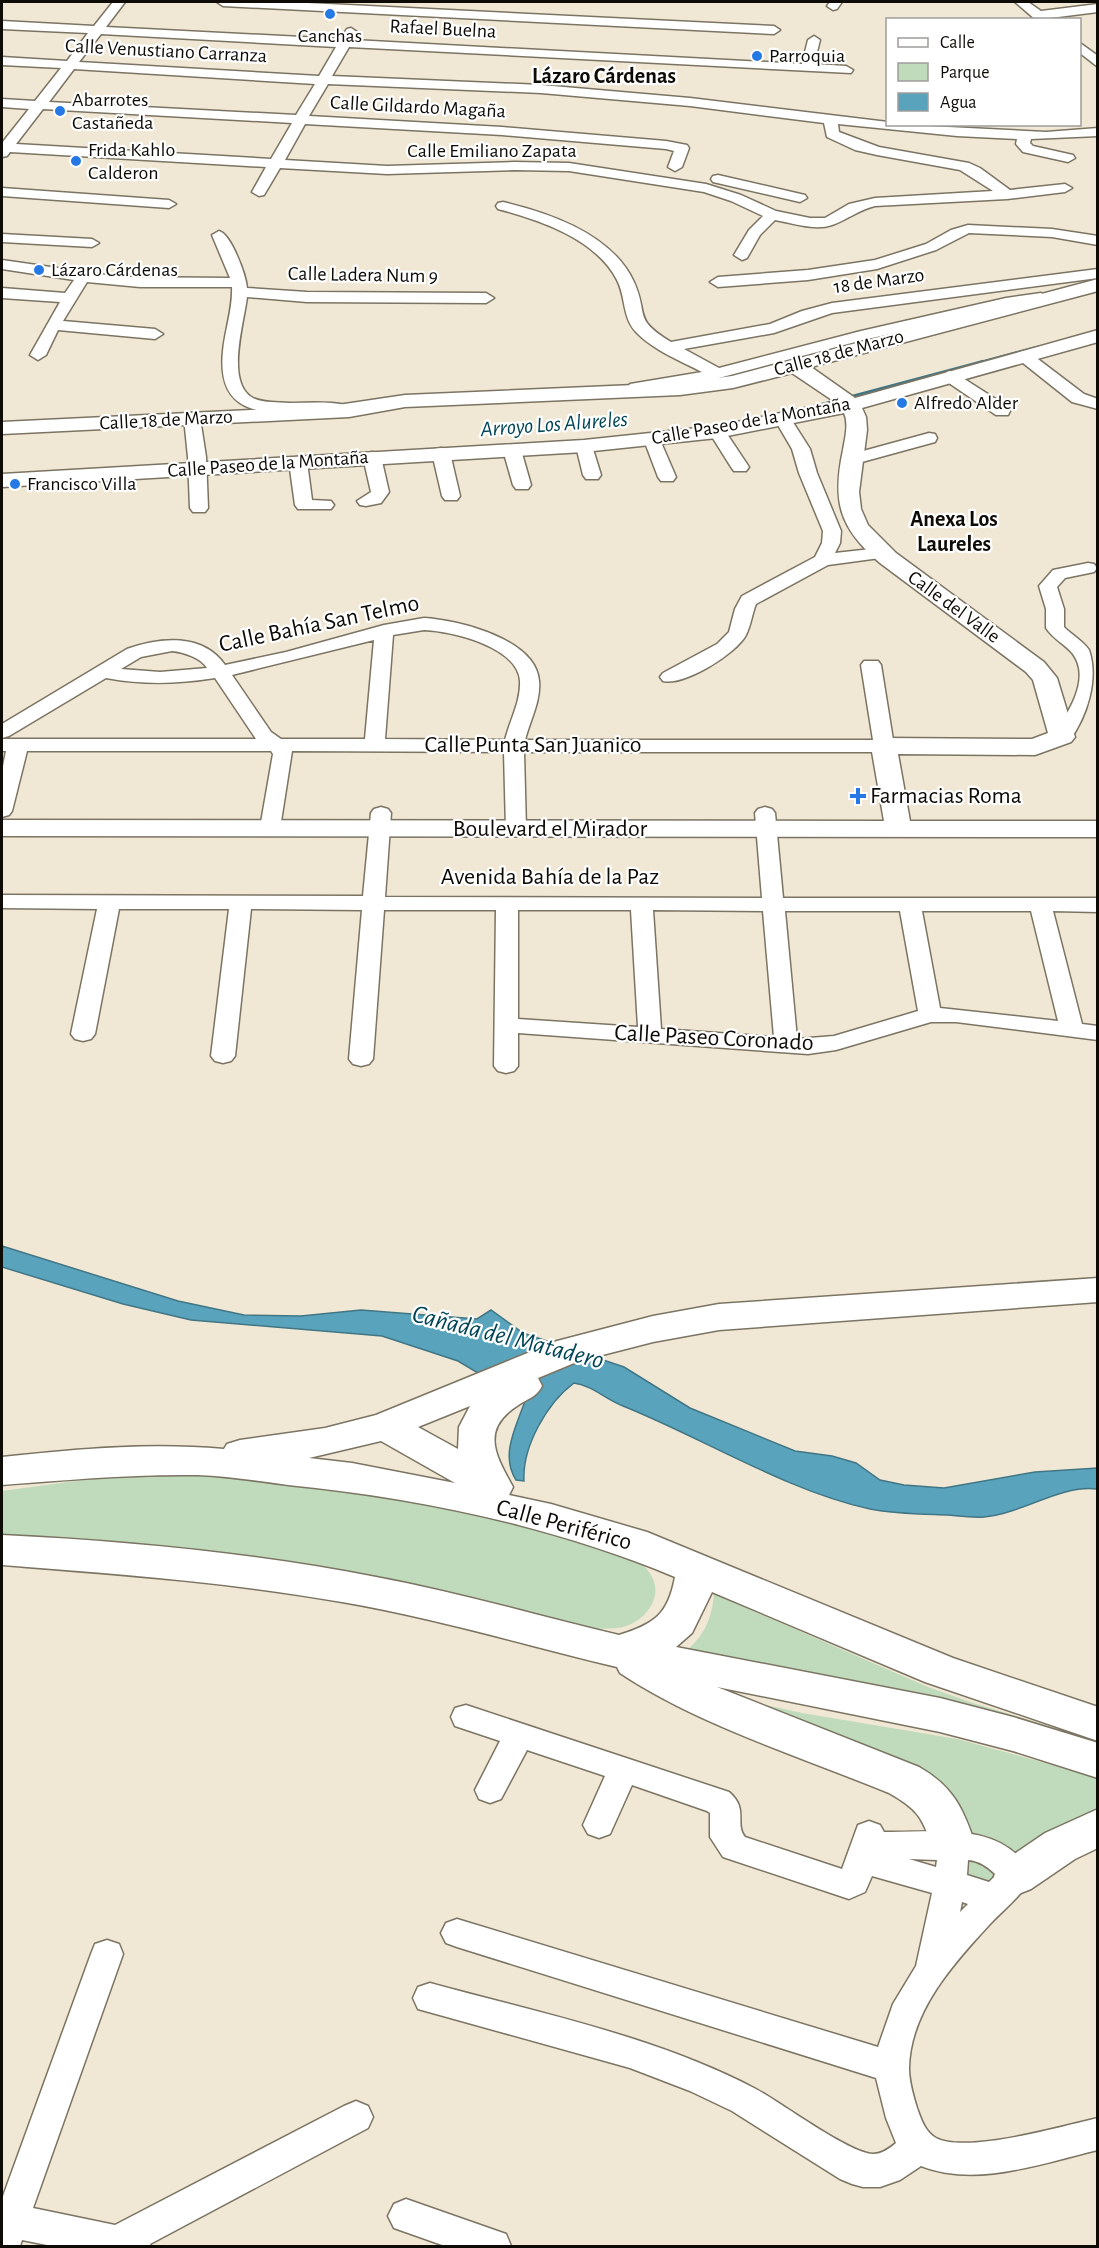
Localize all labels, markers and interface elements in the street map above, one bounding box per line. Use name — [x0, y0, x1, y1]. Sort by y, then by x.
marker: Canchas — [323, 7, 337, 21]
street label: Rafael Buelna — [389, 16, 497, 42]
legend — [886, 18, 1081, 126]
place label: Canchas — [298, 26, 362, 46]
text: Calle — [940, 34, 975, 52]
street label: Calle Venustiano Carranza — [64, 36, 268, 66]
place label: Parroquia — [769, 46, 845, 66]
marker: Parroquia — [750, 49, 764, 63]
text: Parque — [940, 64, 989, 82]
district label: Lázaro Cárdenas — [532, 65, 676, 87]
place label: Abarrotes Castañeda — [72, 90, 154, 133]
street label: Calle Gildardo Magaña — [330, 92, 506, 122]
text: Agua — [940, 94, 977, 112]
marker: Abarrotes Castañeda — [53, 104, 67, 118]
place label: Frida Kahlo Calderon — [88, 140, 175, 183]
street label: Calle Emiliano Zapata — [407, 141, 577, 161]
marker: Frida Kahlo Calderon — [69, 154, 83, 168]
place label: Lázaro Cárdenas — [51, 260, 178, 280]
marker: Lázaro Cárdenas — [32, 263, 46, 277]
street label: Calle Ladera Num 9 — [288, 264, 438, 286]
street label: 18 de Marzo — [832, 265, 926, 297]
street label: Calle 18 de Marzo — [772, 326, 906, 380]
place label: Alfredo Alder — [914, 393, 1019, 413]
street label: Calle Paseo de la Montaña — [650, 394, 852, 448]
marker: Alfredo Alder — [895, 396, 909, 410]
street label: Calle 18 de Marzo — [99, 407, 233, 433]
water label: Arroyo Los Alureles — [479, 408, 628, 440]
street label: Calle Paseo de la Montaña — [167, 447, 369, 481]
place label: Francisco Villa — [27, 474, 137, 494]
marker: Francisco Villa — [8, 477, 22, 491]
district label: Anexa Los Laureles — [910, 508, 998, 555]
street label: Calle del Valle — [904, 567, 1004, 647]
street label: Calle Bahía San Telmo — [217, 591, 421, 657]
street label: Calle Punta San Juanico — [424, 733, 642, 757]
place label: Farmacias Roma — [870, 784, 1022, 808]
marker: Farmacias Roma — [851, 789, 865, 803]
street label: Boulevard el Mirador — [453, 817, 647, 841]
street label: Avenida Bahía de la Paz — [441, 865, 659, 889]
street label: Calle Paseo Coronado — [614, 1021, 814, 1055]
water label: Cañada del Matadero — [410, 1301, 606, 1373]
street label: Calle Periférico — [494, 1495, 634, 1555]

